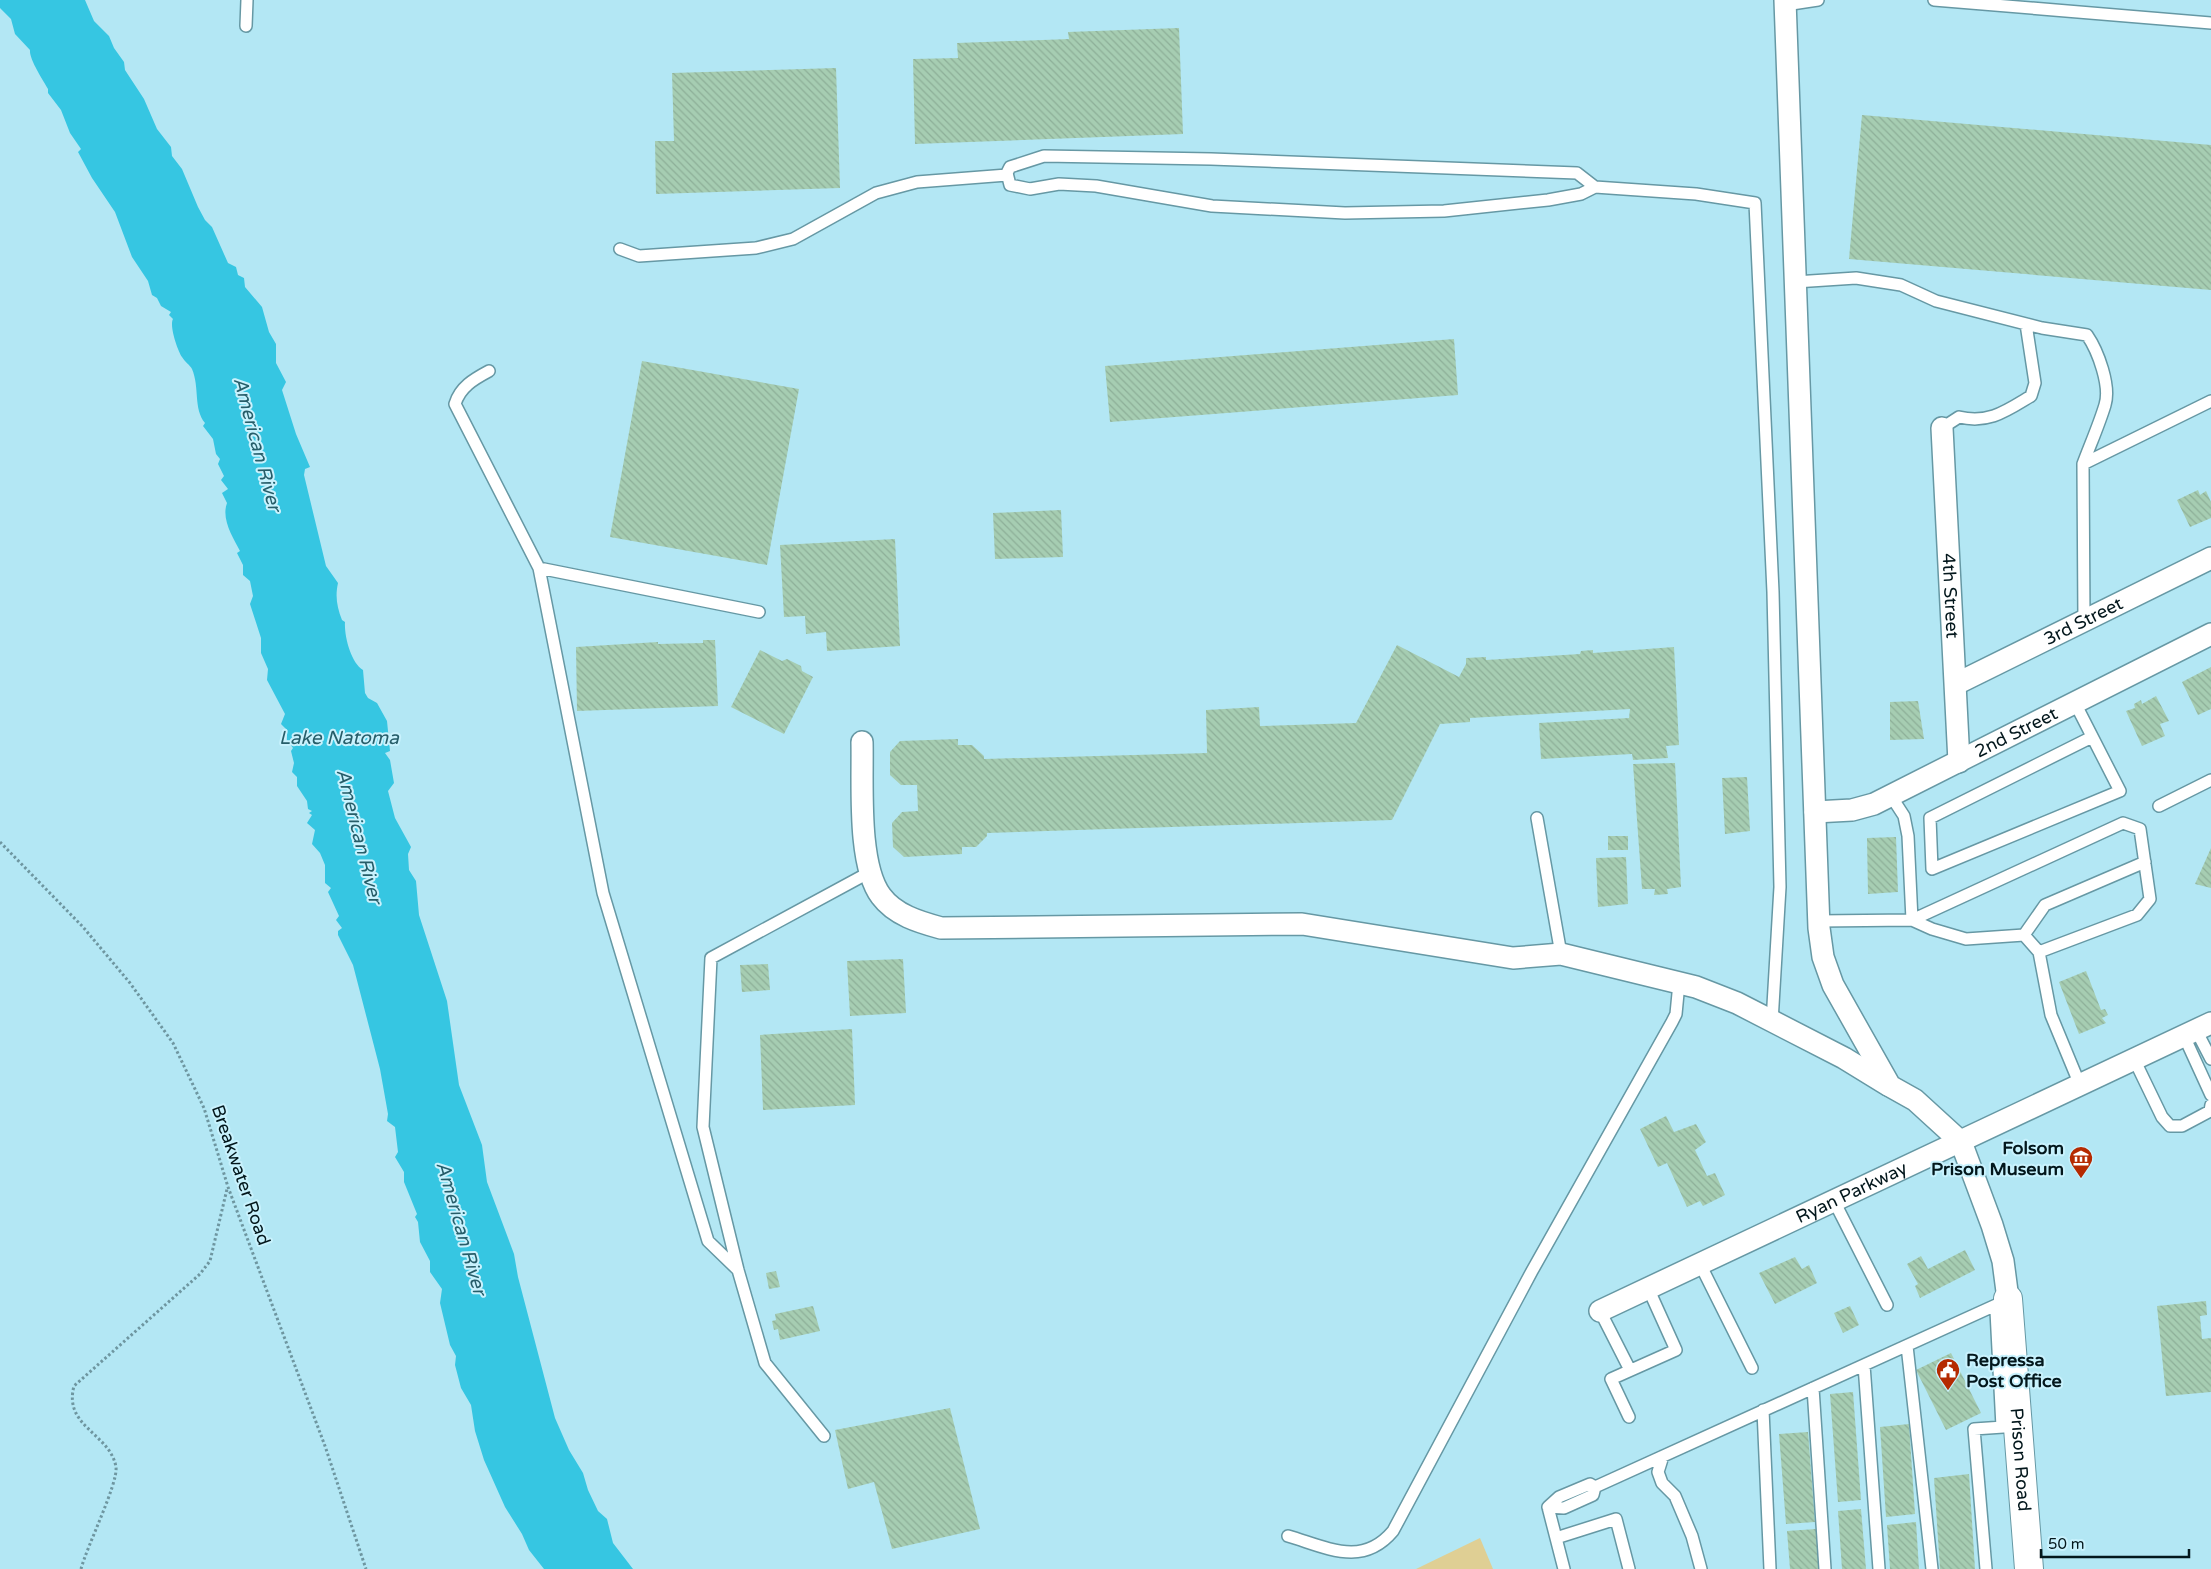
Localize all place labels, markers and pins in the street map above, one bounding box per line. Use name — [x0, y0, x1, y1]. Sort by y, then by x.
place label: Folsom Prison Museum — [1931, 1137, 2064, 1180]
museum icon: Folsom Prison Museum — [2068, 1145, 2094, 1179]
place label: Repressa Post Office — [1966, 1349, 2062, 1392]
public building icon: Repressa Post Office — [1935, 1357, 1961, 1391]

